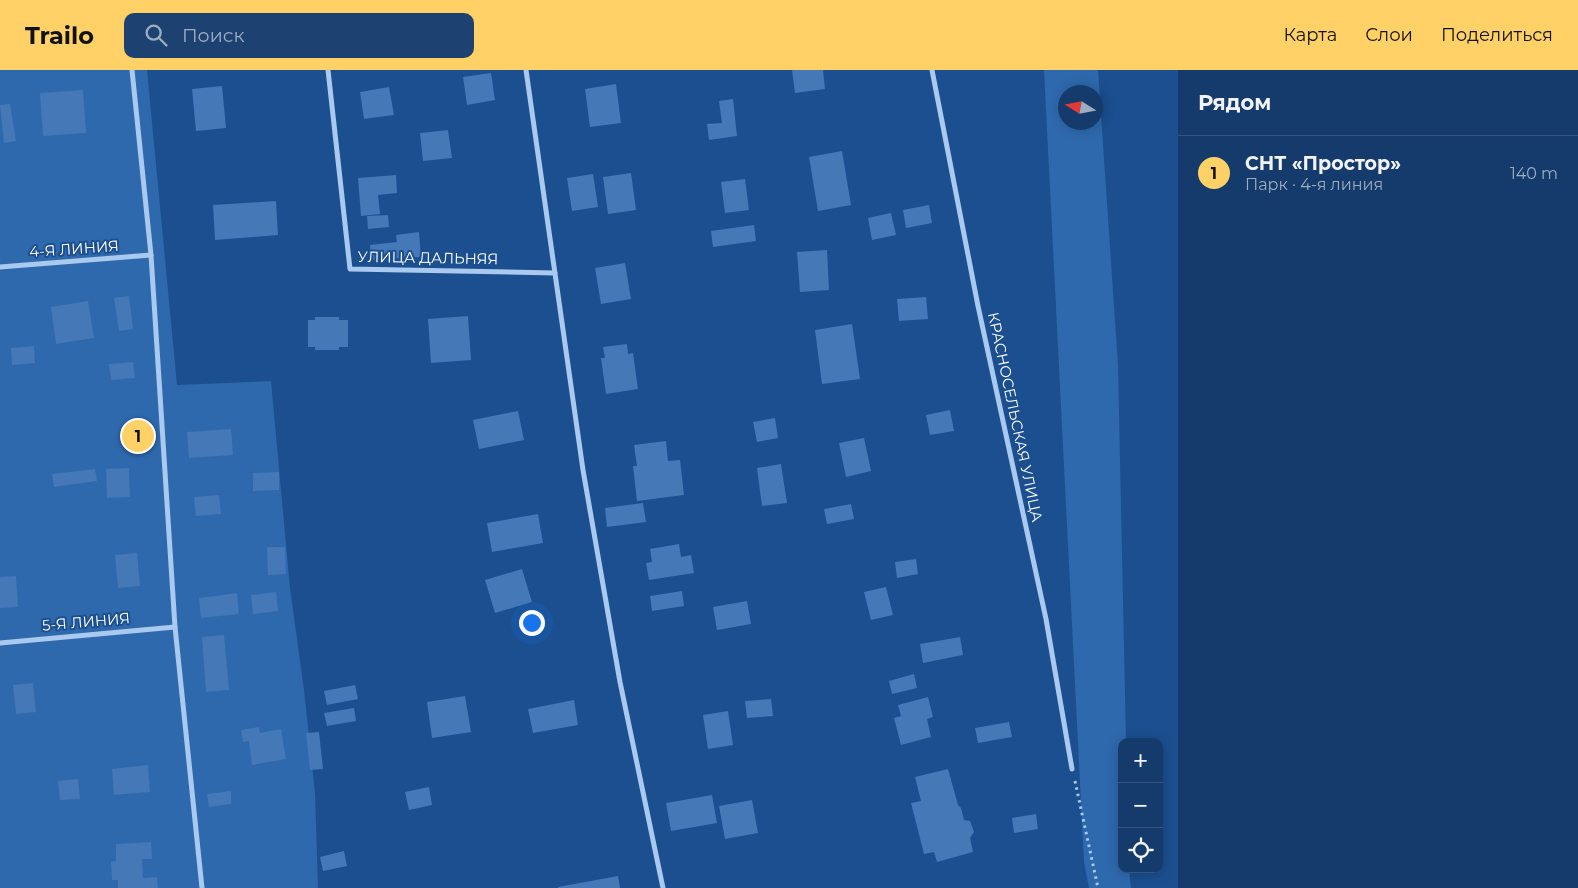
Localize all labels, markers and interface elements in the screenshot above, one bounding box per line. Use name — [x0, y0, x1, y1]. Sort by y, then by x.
search box — [124, 13, 474, 58]
text: Trailo — [25, 21, 94, 50]
icon: search — [142, 21, 170, 49]
text: Поиск — [182, 24, 245, 47]
text: Карта — [1283, 24, 1337, 46]
text: Слои — [1365, 24, 1413, 46]
text: Поделиться — [1441, 24, 1553, 46]
north arrow — [1058, 85, 1103, 130]
text: Рядом — [1198, 90, 1271, 115]
text: СНТ «Простор» — [1245, 152, 1401, 175]
text: 1 — [1211, 164, 1217, 183]
text: 140 m — [1510, 164, 1558, 183]
text: Парк · 4-я линия — [1245, 175, 1383, 194]
street label: 4-Я ЛИНИЯ — [28, 236, 119, 261]
street label: УЛИЦА ДАЛЬНЯЯ — [358, 247, 498, 268]
street label: КРАСНОСЕЛЬСКАЯ УЛИЦА — [984, 310, 1047, 524]
pin: 1 — [122, 417, 154, 455]
street label: 5-Я ЛИНИЯ — [41, 608, 131, 635]
your location — [519, 610, 545, 636]
map controls — [1118, 738, 1163, 873]
button: + — [1118, 738, 1163, 783]
button: − — [1118, 783, 1163, 828]
button: locate — [1118, 828, 1163, 873]

